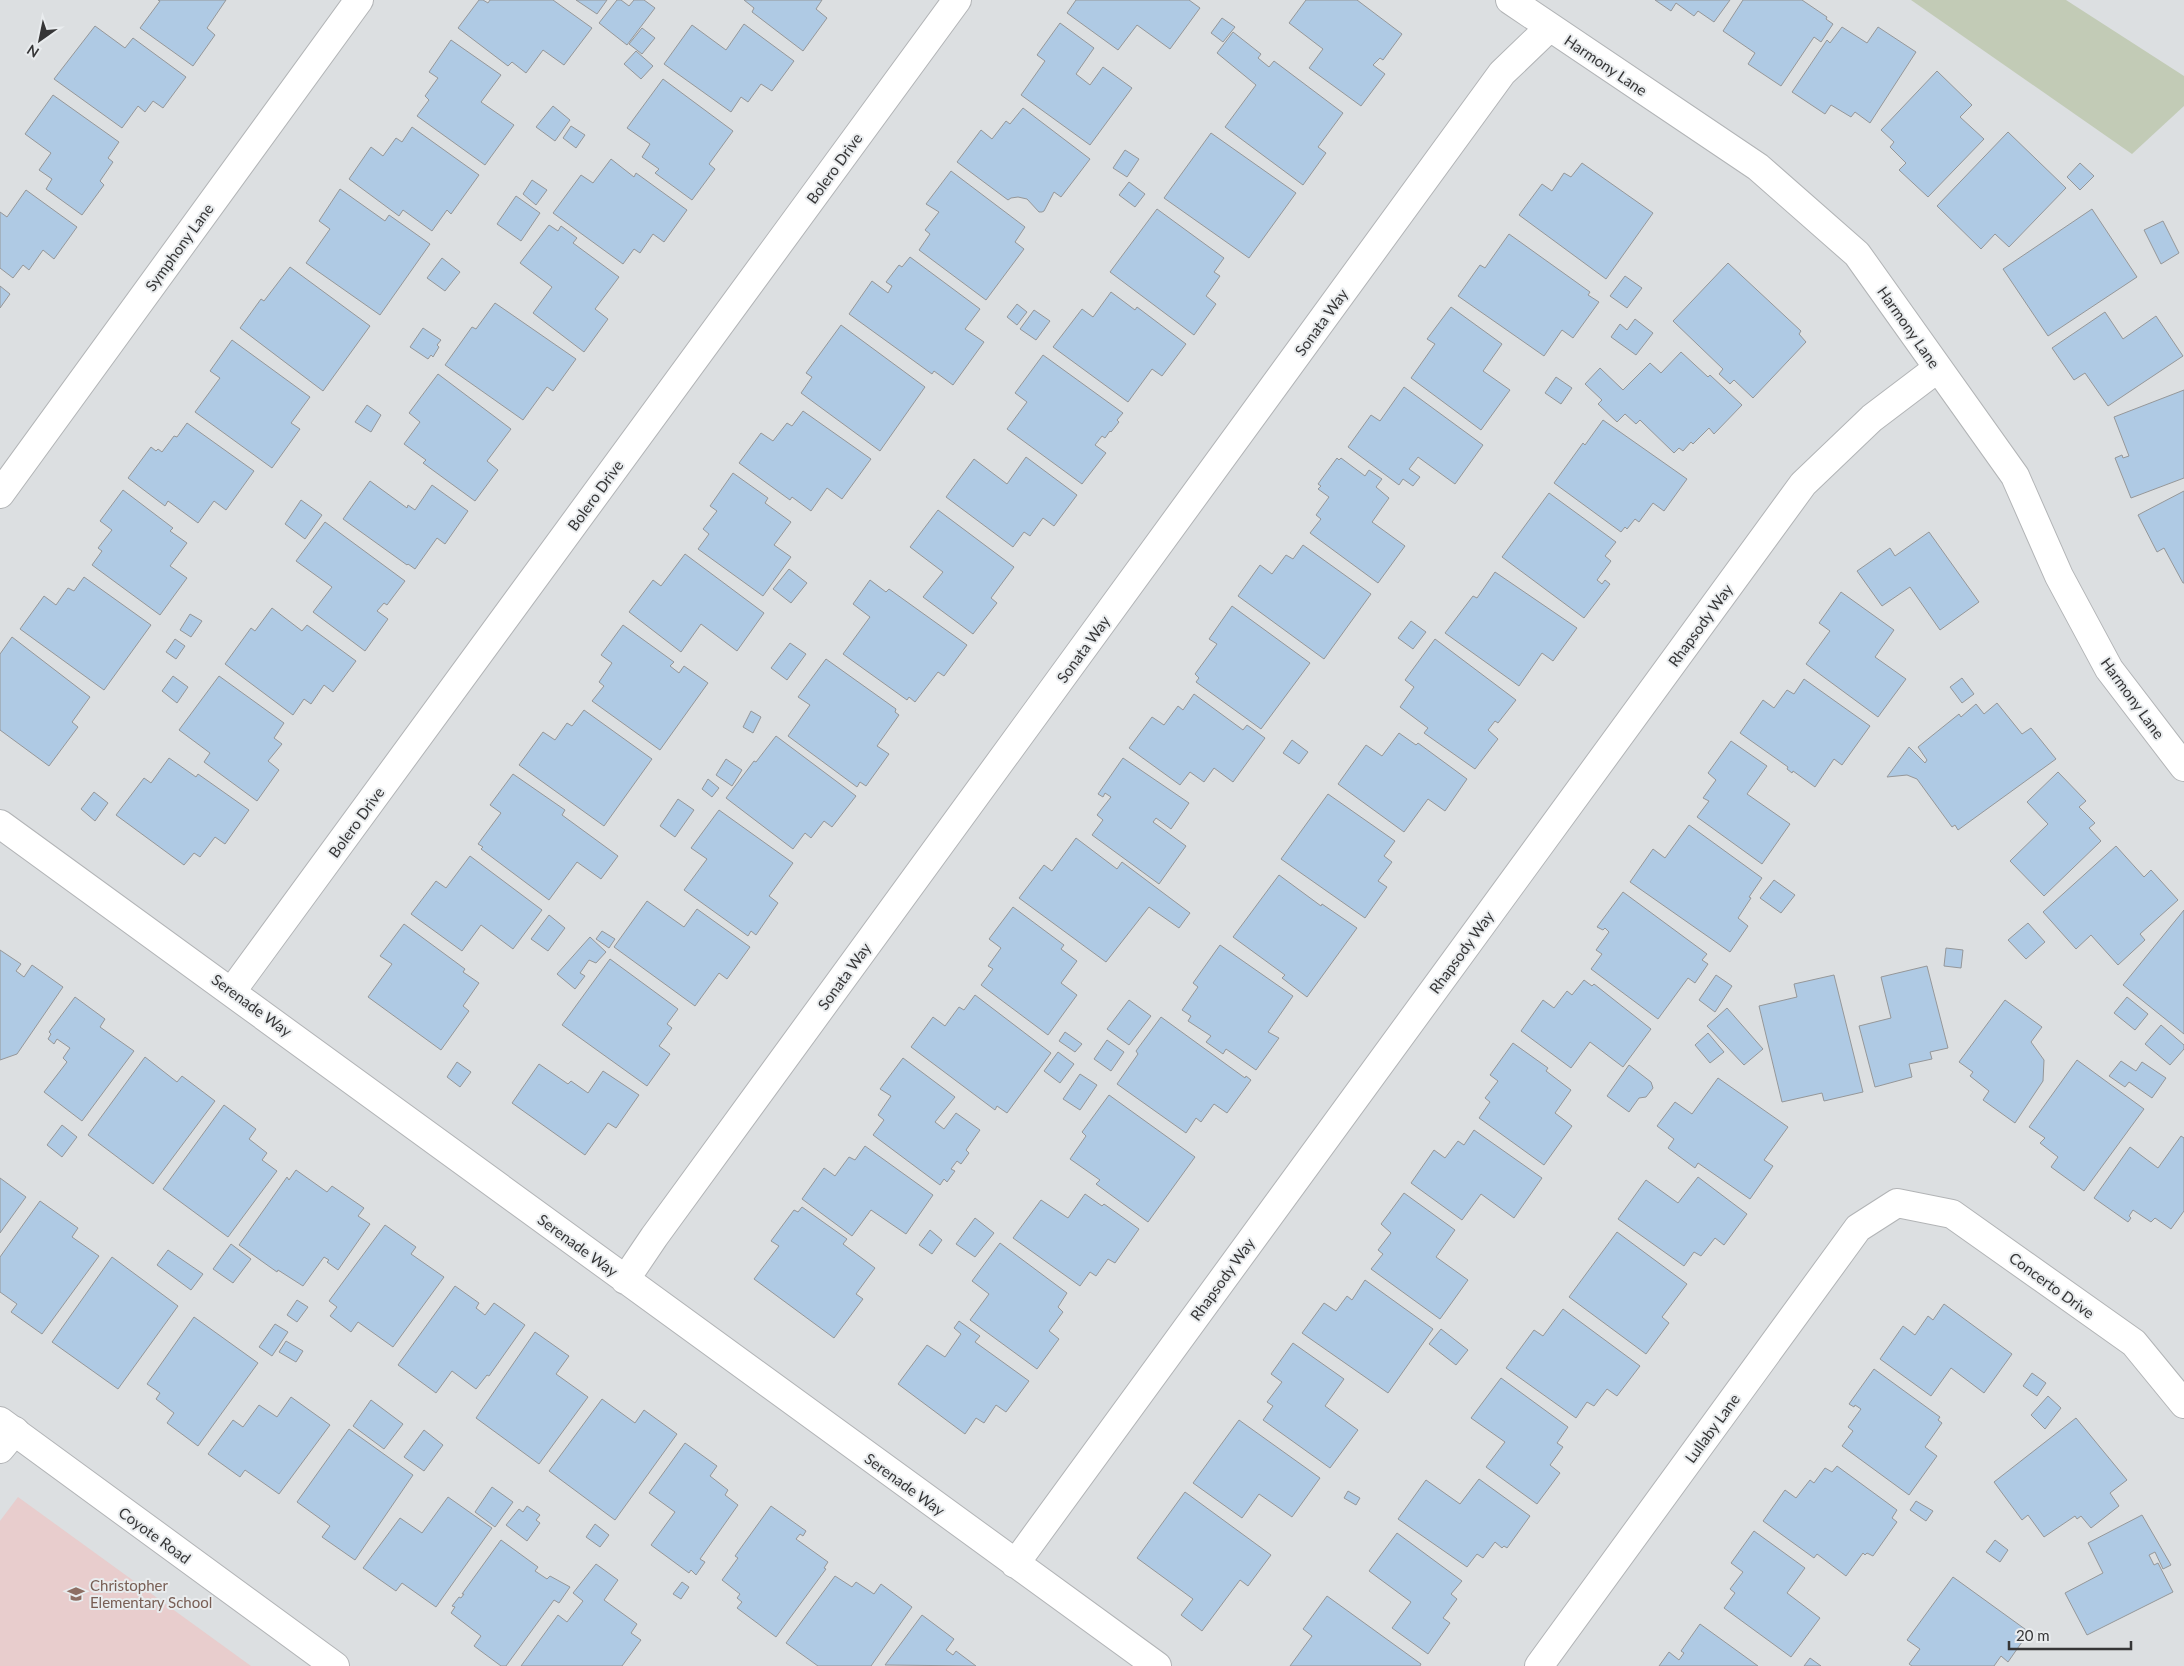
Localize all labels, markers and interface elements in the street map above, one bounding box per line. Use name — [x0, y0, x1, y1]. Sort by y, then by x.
north arrow — [15, 15, 65, 65]
street label: Harmony Lane — [1561, 31, 1651, 99]
text: N — [23, 41, 42, 61]
street label: Bolero Drive — [802, 129, 866, 207]
street label: Symphony Lane — [141, 200, 217, 294]
street label: Harmony Lane — [1874, 283, 1944, 371]
street label: Sonata Way — [1291, 285, 1352, 359]
street label: Bolero Drive — [563, 456, 627, 534]
street label: Rhapsody Way — [1664, 580, 1736, 670]
street label: Sonata Way — [1053, 612, 1114, 686]
street label: Harmony Lane — [2098, 654, 2168, 742]
street label: Bolero Drive — [324, 783, 388, 861]
street label: Rhapsody Way — [1425, 907, 1497, 997]
street label: Sonata Way — [814, 939, 875, 1013]
street label: Serenade Way — [208, 970, 296, 1040]
street label: Serenade Way — [534, 1210, 622, 1280]
street label: Rhapsody Way — [1186, 1234, 1258, 1324]
street label: Concerto Drive — [2006, 1248, 2098, 1322]
street label: Lullaby Lane — [1681, 1390, 1743, 1466]
street label: Serenade Way — [861, 1449, 949, 1519]
street label: Coyote Road — [116, 1503, 194, 1567]
place label: Christopher Elementary School — [90, 1576, 212, 1611]
school or university icon: Christopher Elementary School — [66, 1584, 86, 1604]
scale bar — [2009, 1618, 2132, 1650]
text: 20 m — [2016, 1626, 2050, 1644]

